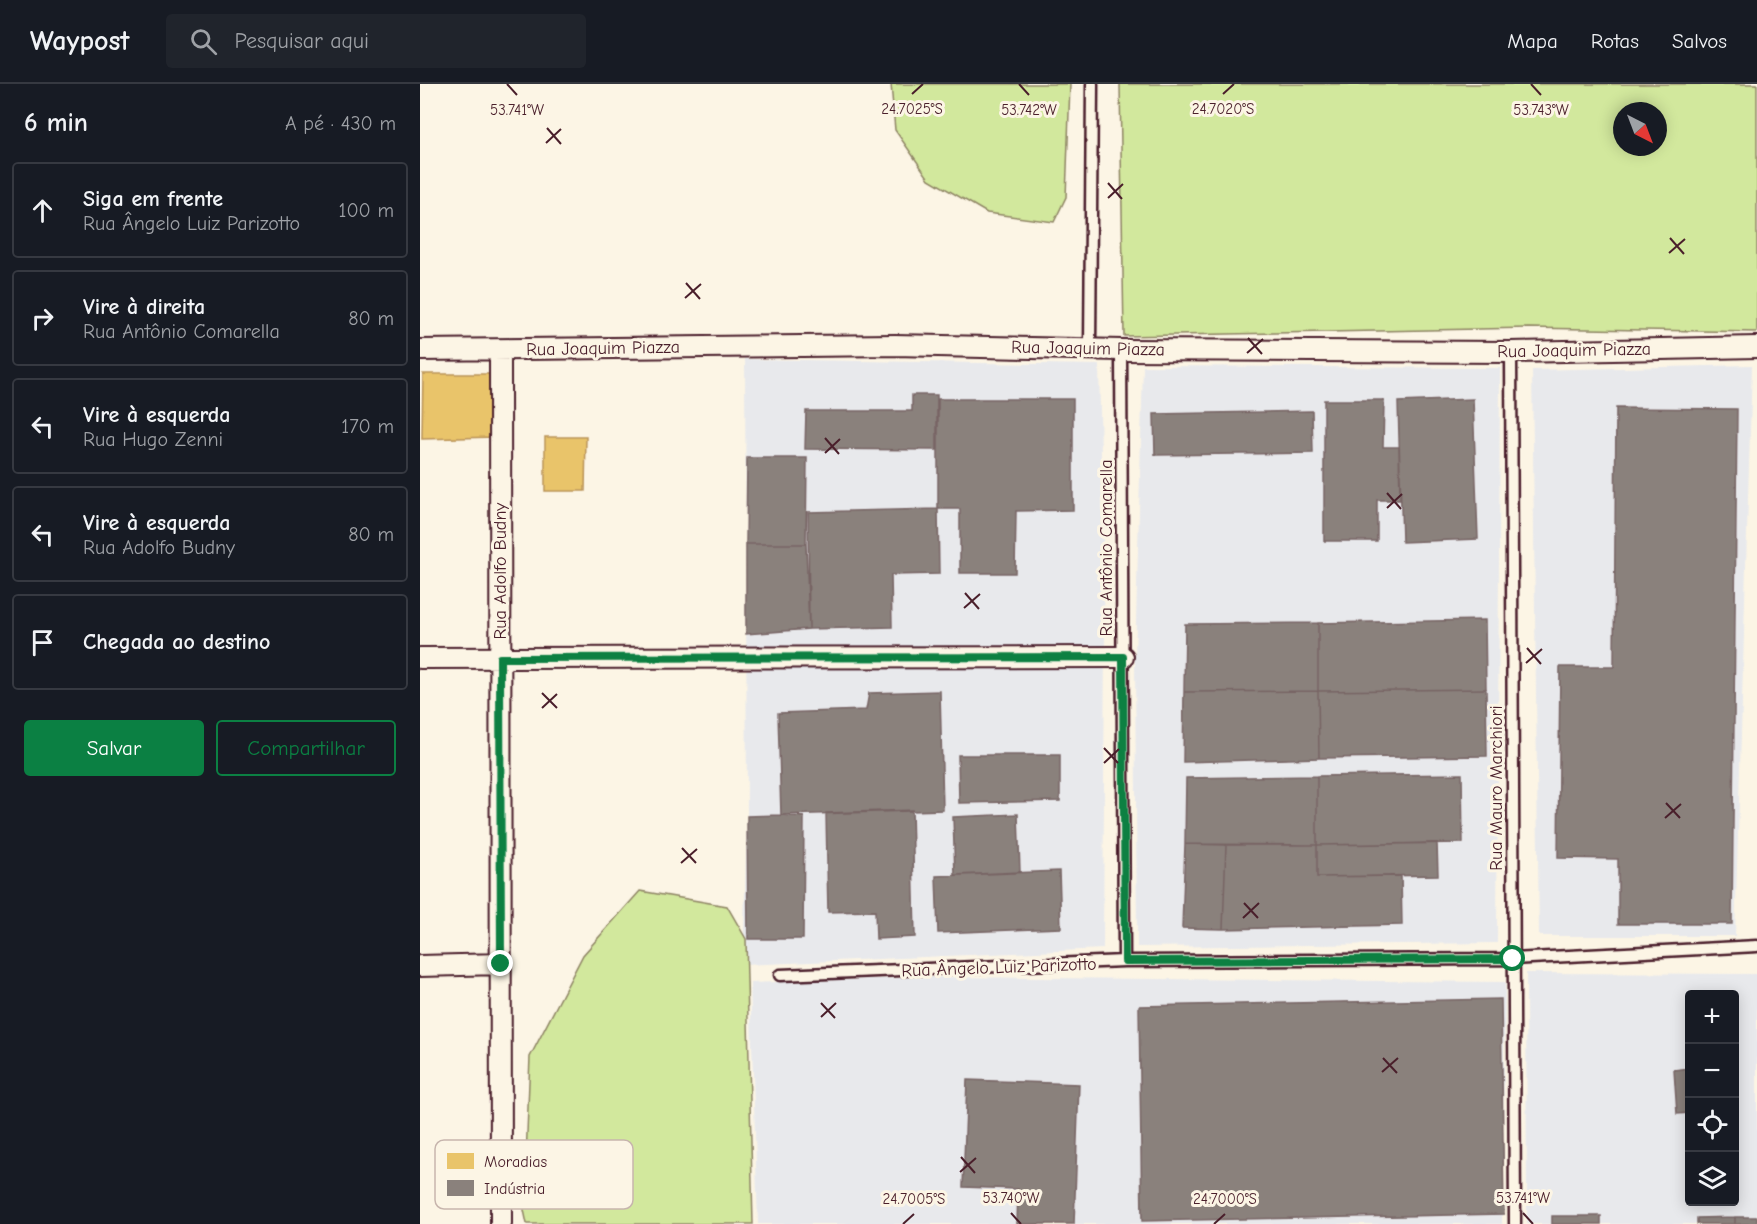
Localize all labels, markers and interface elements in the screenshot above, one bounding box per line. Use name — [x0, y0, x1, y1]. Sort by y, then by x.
search box — [166, 14, 586, 68]
text: Waypost — [30, 25, 130, 57]
icon: search — [187, 25, 220, 58]
text: Pesquisar aqui — [235, 28, 369, 54]
text: Mapa — [1507, 29, 1558, 53]
text: Rotas — [1591, 29, 1639, 53]
text: Salvos — [1672, 29, 1727, 53]
text: 24.7025°S — [881, 100, 943, 118]
text: 24.7020°S — [1192, 100, 1254, 118]
text: 53.741°W — [490, 101, 544, 119]
text: 53.742°W — [1001, 101, 1057, 119]
text: 53.743°W — [1513, 101, 1569, 119]
north arrow — [1613, 102, 1667, 156]
text: 6 min — [24, 108, 88, 138]
text: A pé · 430 m — [285, 112, 396, 135]
text: Siga em frente — [83, 186, 223, 212]
icon: ahead — [26, 194, 59, 227]
text: 100 m — [339, 199, 394, 222]
text: Rua Ângelo Luiz Parizotto — [83, 212, 300, 235]
text: Vire à direita — [83, 294, 205, 320]
icon: right — [26, 302, 59, 335]
text: 80 m — [348, 307, 394, 330]
text: Rua Antônio Comarella — [83, 320, 280, 343]
street label: Rua Joaquim Piazza — [526, 337, 680, 360]
street label: Rua Joaquim Piazza — [1011, 337, 1165, 360]
street label: Rua Joaquim Piazza — [1497, 339, 1651, 362]
text: Vire à esquerda — [83, 402, 231, 428]
icon: left — [26, 410, 59, 443]
text: 170 m — [341, 415, 394, 438]
text: Rua Hugo Zenni — [83, 428, 223, 451]
street label: Rua Antônio Comarella — [1096, 459, 1117, 637]
street label: Rua Adolfo Budny — [490, 502, 511, 639]
text: Vire à esquerda — [83, 510, 231, 536]
icon: left — [26, 518, 59, 551]
text: 80 m — [348, 523, 394, 546]
text: Rua Adolfo Budny — [83, 536, 235, 559]
icon: arrive — [26, 626, 59, 659]
text: Chegada ao destino — [83, 629, 270, 655]
street label: Rua Mauro Marchiori — [1486, 705, 1507, 871]
button: Salvar — [24, 720, 204, 776]
button: Compartilhar — [216, 720, 396, 776]
route start — [1499, 945, 1525, 971]
route end — [487, 950, 513, 976]
street label: Rua Ângelo Luiz Parizotto — [901, 953, 1097, 981]
map controls — [1685, 990, 1739, 1206]
button: + — [1685, 990, 1739, 1044]
button: − — [1685, 1044, 1739, 1098]
button: locate — [1685, 1098, 1739, 1152]
legend — [435, 1140, 633, 1209]
button: layers — [1685, 1152, 1739, 1206]
text: Moradias — [484, 1153, 548, 1171]
text: Indústria — [484, 1180, 545, 1198]
text: 53.740°W — [982, 1189, 1040, 1207]
text: 53.741°W — [1496, 1189, 1550, 1207]
text: 24.7005°S — [883, 1190, 945, 1208]
text: 24.7000°S — [1193, 1190, 1257, 1208]

